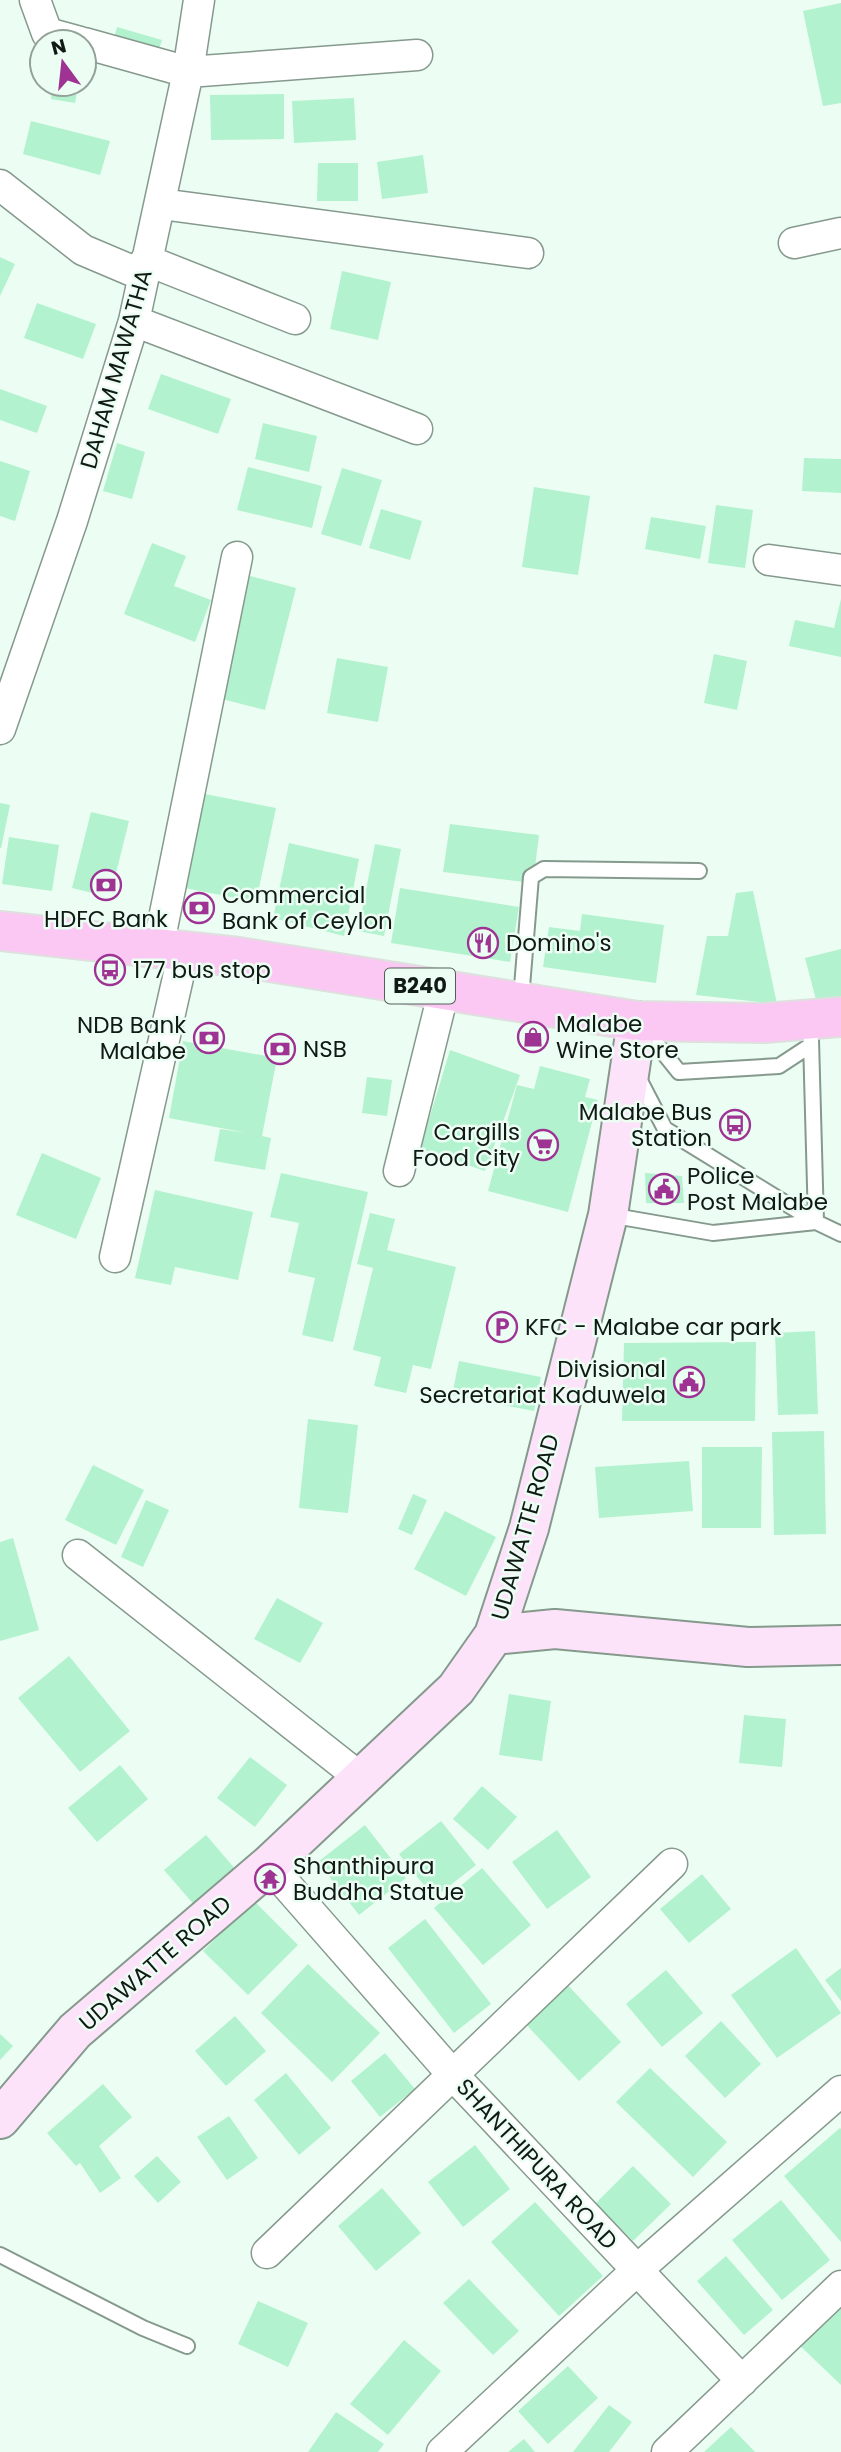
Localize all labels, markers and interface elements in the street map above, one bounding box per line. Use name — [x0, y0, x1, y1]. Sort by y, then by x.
north arrow — [28, 28, 98, 98]
text: N — [48, 32, 69, 62]
street label: DAHAM MAWATHA — [72, 265, 160, 473]
bank icon: HDFC Bank — [89, 868, 123, 902]
place label: Commercial Bank of Ceylon — [222, 879, 393, 937]
bank icon: Commercial Bank of Ceylon — [182, 891, 216, 925]
place label: HDFC Bank — [44, 903, 168, 935]
restaurant icon: Domino's — [466, 926, 500, 960]
place label: Domino's — [506, 927, 611, 959]
bus stop icon: 177 bus stop — [93, 953, 127, 987]
place label: 177 bus stop — [133, 954, 271, 986]
road number: B240 — [385, 968, 455, 1004]
place label: Malabe Wine Store — [556, 1008, 679, 1066]
place label: NDB Bank Malabe — [77, 1009, 186, 1067]
shop icon: Malabe Wine Store — [516, 1020, 550, 1054]
bank icon: NDB Bank Malabe — [192, 1021, 226, 1055]
bank icon: NSB — [263, 1032, 297, 1066]
place label: NSB — [303, 1033, 347, 1065]
place label: Malabe Bus Station — [579, 1096, 712, 1154]
bus stop icon: Malabe Bus Station — [718, 1108, 752, 1142]
place label: Cargills Food City — [413, 1116, 520, 1174]
supermarket icon: Cargills Food City — [526, 1128, 560, 1162]
place label: Police Post Malabe — [687, 1160, 828, 1218]
public building icon: Police Post Malabe — [647, 1172, 681, 1206]
parking icon: KFC - Malabe car park — [485, 1310, 519, 1344]
place label: KFC - Malabe car park — [525, 1311, 781, 1343]
place label: Divisional Secretariat Kaduwela — [419, 1353, 666, 1411]
public building icon: Divisional Secretariat Kaduwela — [672, 1365, 706, 1399]
street label: UDAWATTE ROAD — [483, 1430, 567, 1624]
place label: Shanthipura Buddha Statue — [293, 1850, 464, 1908]
temple icon: Shanthipura Buddha Statue — [253, 1862, 287, 1896]
street label: UDAWATTE ROAD — [72, 1888, 238, 2038]
street label: SHANTHIPURA ROAD — [449, 2071, 625, 2257]

